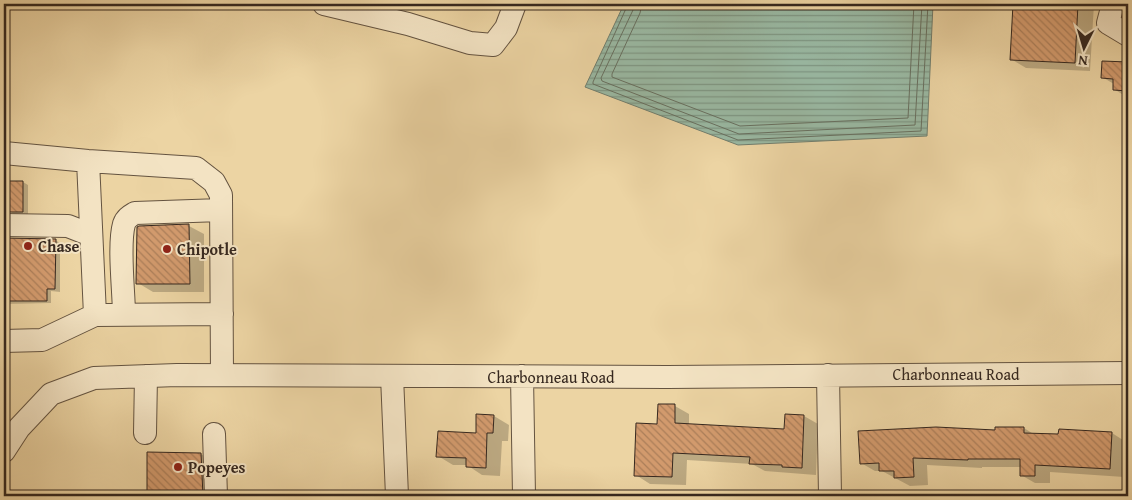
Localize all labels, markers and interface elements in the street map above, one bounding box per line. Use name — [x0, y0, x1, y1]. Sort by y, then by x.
north arrow — [1060, 22, 1110, 72]
text: N — [1077, 51, 1088, 71]
place label: Chase — [38, 234, 80, 258]
place label: Chipotle — [177, 237, 237, 261]
marker: Chase — [22, 240, 34, 252]
marker: Chipotle — [161, 243, 173, 255]
street label: Charbonneau Road — [893, 362, 1020, 386]
street label: Charbonneau Road — [488, 365, 615, 389]
place label: Popeyes — [188, 455, 246, 479]
marker: Popeyes — [172, 461, 184, 473]

